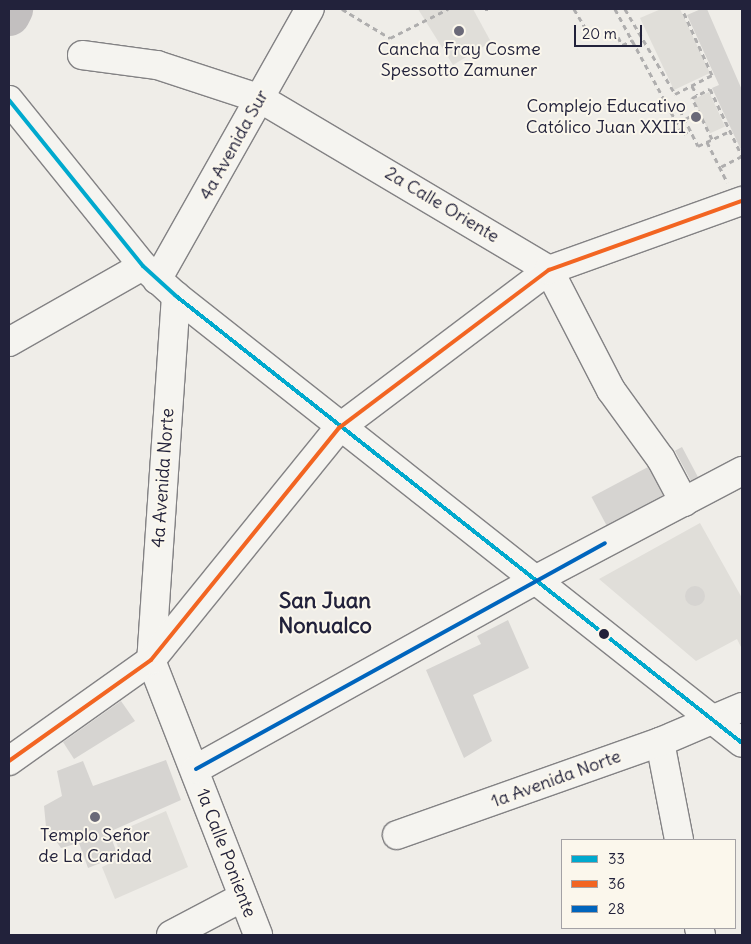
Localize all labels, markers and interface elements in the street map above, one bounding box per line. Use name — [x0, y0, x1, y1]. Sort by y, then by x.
scale bar — [576, 15, 644, 47]
text: 20 m — [582, 24, 617, 43]
marker: Cancha Fray Cosme Spessotto Zamuner — [453, 25, 465, 37]
place label: Cancha Fray Cosme Spessotto Zamuner — [377, 39, 541, 82]
street label: 4a Avenida Sur — [195, 86, 273, 204]
place label: Complejo Educativo Católico Juan XXIII — [526, 96, 686, 138]
marker: Complejo Educativo Católico Juan XXIII — [690, 111, 702, 123]
street label: 2a Calle Oriente — [381, 162, 503, 248]
street label: 4a Avenida Norte — [147, 408, 179, 548]
district label: San Juan Nonualco — [278, 587, 372, 638]
unlabelled marker — [599, 629, 609, 639]
street label: 1a Avenida Norte — [488, 746, 624, 812]
street label: 1a Calle Poniente — [191, 786, 261, 920]
marker: Templo Señor de La Caridad — [89, 811, 101, 823]
place label: Templo Señor de La Caridad — [38, 825, 152, 868]
legend — [561, 839, 736, 929]
text: 33 — [608, 849, 625, 868]
text: 36 — [608, 874, 625, 893]
text: 28 — [608, 899, 625, 918]

